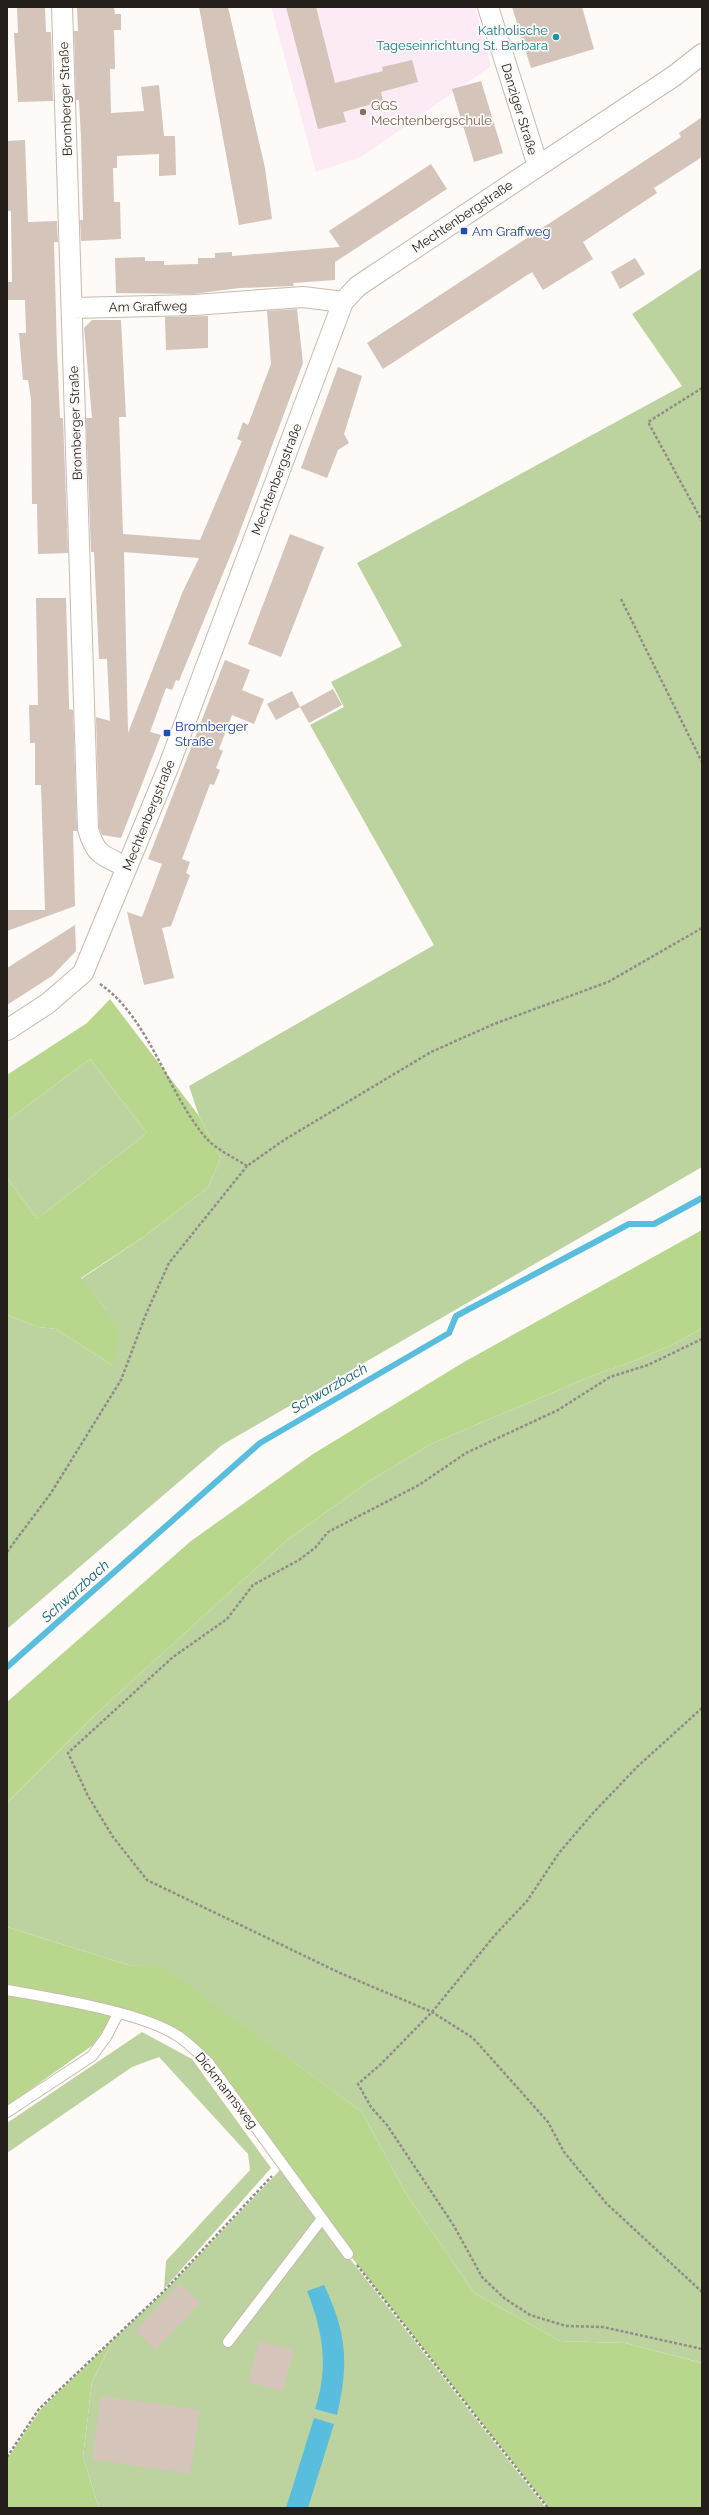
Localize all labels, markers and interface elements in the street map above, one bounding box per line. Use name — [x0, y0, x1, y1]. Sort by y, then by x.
place label: Katholische Tageseinrichtung St. Barbara — [376, 23, 548, 53]
marker: Katholische Tageseinrichtung St. Barbara — [551, 32, 561, 42]
street label: Bromberger Straße — [56, 41, 75, 156]
street label: Danziger Straße — [498, 62, 541, 157]
place label: GGS Mechtenbergschule — [371, 98, 492, 128]
marker: GGS Mechtenbergschule — [358, 107, 368, 117]
street label: Mechtenbergstraße — [409, 177, 516, 256]
place label: Am Graffweg — [472, 224, 551, 239]
marker: Am Graffweg — [459, 226, 469, 236]
street label: Am Graffweg — [109, 298, 187, 315]
street label: Bromberger Straße — [66, 365, 85, 480]
street label: Mechtenbergstraße — [248, 421, 305, 537]
place label: Bromberger Straße — [175, 719, 248, 749]
marker: Bromberger Straße — [162, 728, 172, 738]
street label: Mechtenbergstraße — [119, 757, 178, 873]
water label: Schwarzbach — [287, 1360, 370, 1417]
water label: Schwarzbach — [37, 1556, 112, 1626]
street label: Dickmannsweg — [192, 2049, 261, 2131]

